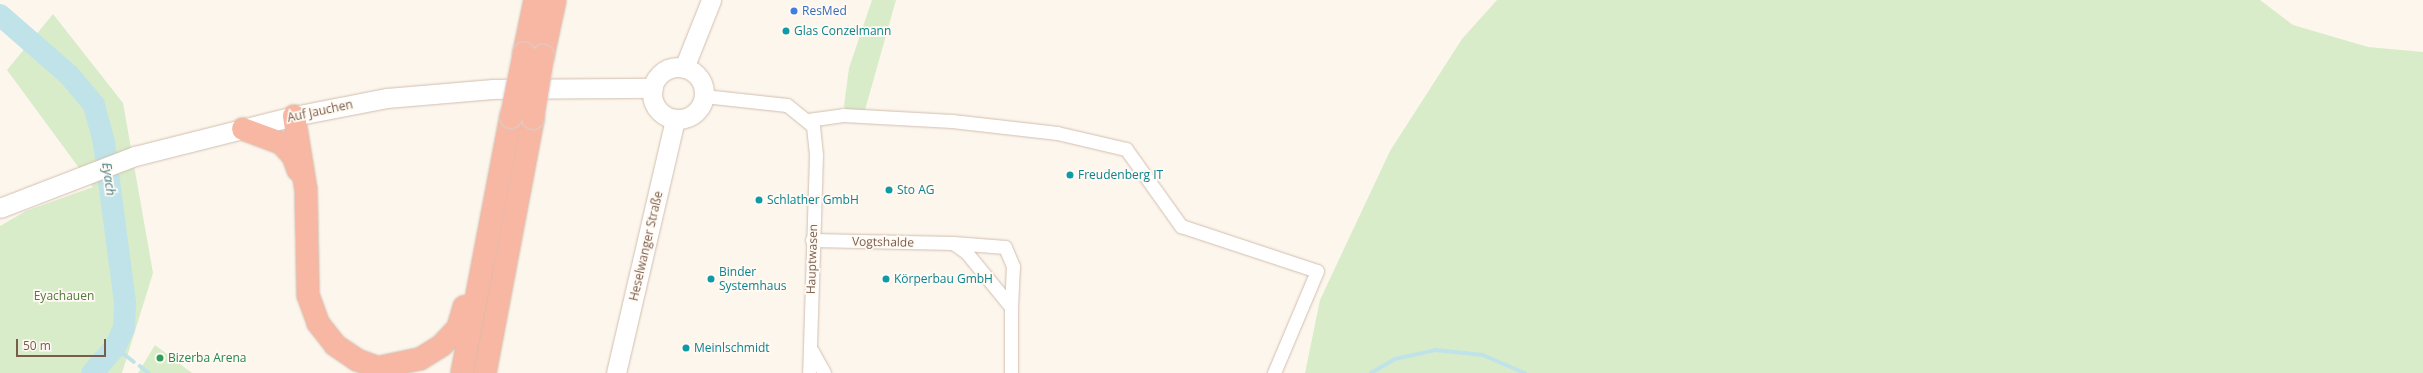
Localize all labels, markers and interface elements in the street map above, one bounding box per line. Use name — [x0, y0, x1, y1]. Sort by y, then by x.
place label: ResMed — [802, 4, 847, 18]
marker: ResMed — [789, 6, 799, 16]
place label: Glas Conzelmann — [794, 24, 891, 38]
marker: Glas Conzelmann — [781, 26, 791, 36]
street label: Auf Jauchen — [286, 97, 354, 125]
water label: Eyach — [99, 161, 119, 197]
place label: Freudenberg IT — [1078, 168, 1163, 182]
marker: Freudenberg IT — [1065, 170, 1075, 180]
place label: Sto AG — [897, 183, 935, 197]
marker: Sto AG — [884, 185, 894, 195]
street label: Heselwanger Straße — [626, 190, 666, 302]
place label: Schlather GmbH — [767, 193, 859, 207]
marker: Schlather GmbH — [754, 195, 764, 205]
street label: Hauptwasen — [804, 224, 820, 294]
street label: Vogtshalde — [852, 234, 914, 250]
place label: Binder Systemhaus — [719, 265, 787, 293]
place label: Körperbau GmbH — [894, 272, 993, 286]
marker: Binder Systemhaus — [706, 274, 716, 284]
marker: Körperbau GmbH — [881, 274, 891, 284]
park label: Eyachauen — [34, 289, 94, 303]
scale bar — [18, 331, 108, 357]
text: 50 m — [23, 337, 51, 354]
place label: Meinlschmidt — [694, 341, 770, 355]
marker: Meinlschmidt — [681, 343, 691, 353]
place label: Bizerba Arena — [168, 351, 246, 365]
marker: Bizerba Arena — [155, 353, 165, 363]

